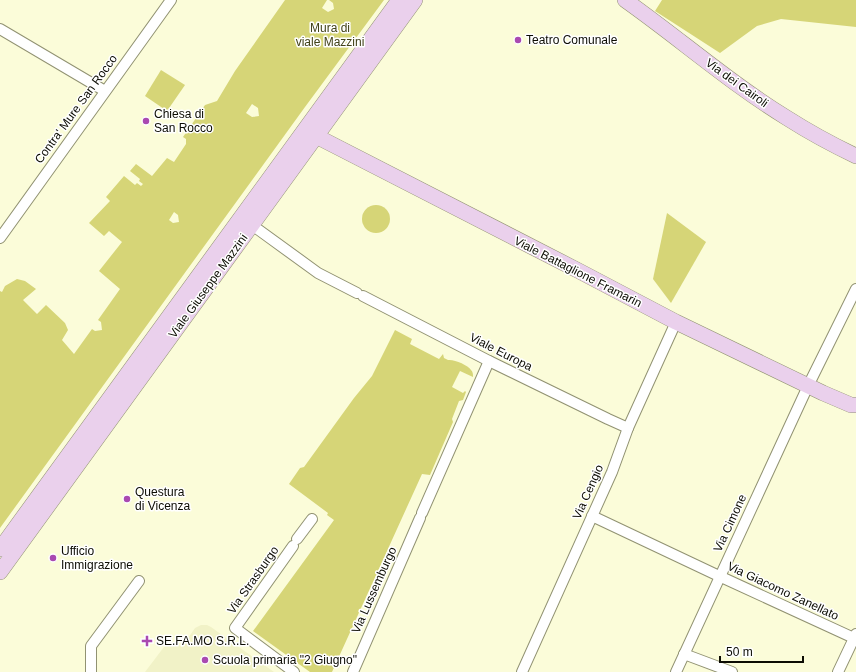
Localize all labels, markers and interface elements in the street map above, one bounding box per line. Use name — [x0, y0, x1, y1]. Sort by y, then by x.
park label: Mura di viale Mazzini — [296, 21, 364, 49]
place label: Teatro Comunale — [526, 33, 618, 47]
marker: Teatro Comunale — [513, 35, 523, 45]
street label: Contra' Mure San Rocco — [32, 52, 120, 166]
street label: Via dei Cairoli — [703, 56, 771, 110]
place label: Chiesa di San Rocco — [154, 107, 213, 135]
marker: Chiesa di San Rocco — [141, 116, 151, 126]
street label: Viale Giuseppe Mazzini — [166, 231, 250, 341]
street label: Viale Battaglione Framarin — [512, 234, 644, 310]
street label: Viale Europa — [467, 330, 535, 374]
street label: Via Cengio — [570, 462, 606, 522]
place label: Questura di Vicenza — [135, 485, 190, 513]
street label: Via Cimone — [711, 492, 750, 554]
marker: Questura di Vicenza — [122, 494, 132, 504]
street label: Via Strasburgo — [225, 543, 282, 616]
place label: Ufficio Immigrazione — [61, 544, 133, 572]
street label: Via Lussemburgo — [349, 544, 399, 635]
marker: Ufficio Immigrazione — [48, 553, 58, 563]
street label: Via Giacomo Zanellato — [725, 559, 841, 623]
place label: SE.FA.MO S.R.L. — [156, 634, 249, 648]
marker: SE.FA.MO S.R.L. — [141, 635, 153, 647]
scale bar — [720, 638, 803, 664]
text: 50 m — [726, 645, 753, 659]
place label: Scuola primaria "2 Giugno" — [213, 653, 357, 667]
marker: Scuola primaria "2 Giugno" — [200, 655, 210, 665]

